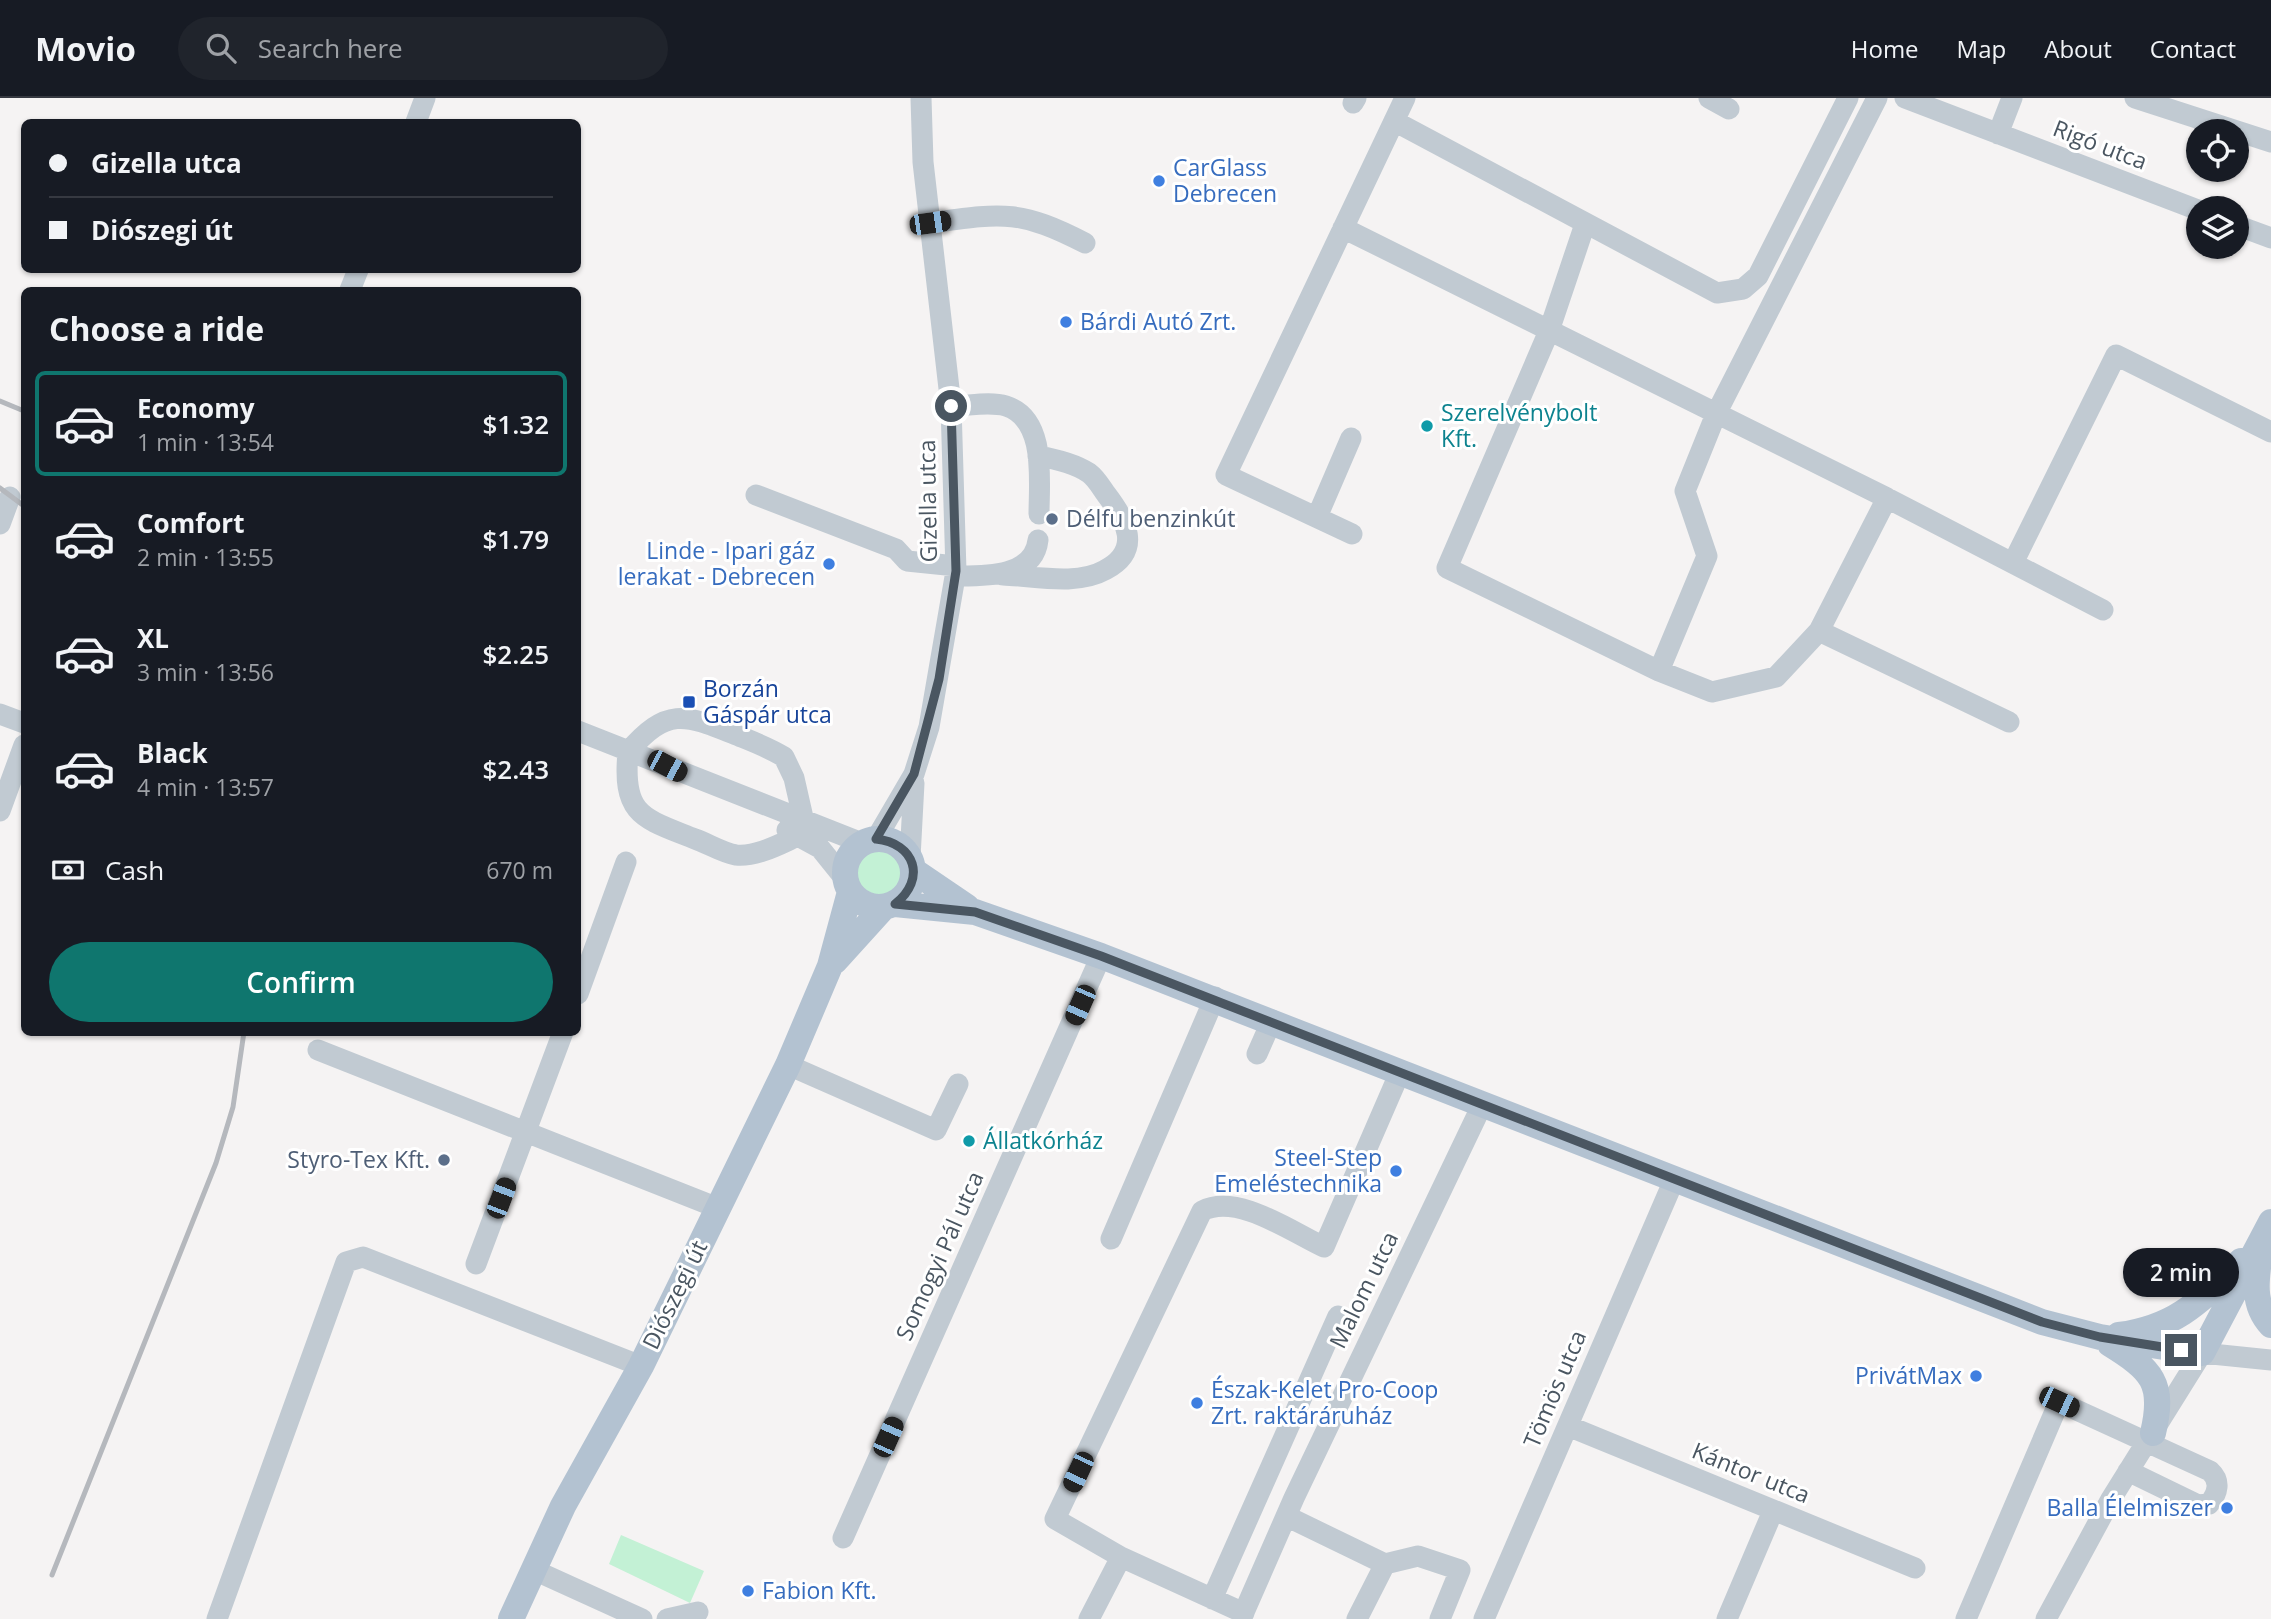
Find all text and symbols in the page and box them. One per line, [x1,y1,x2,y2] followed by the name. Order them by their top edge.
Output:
[178,17,668,80] search box
[35,26,136,71] text: Movio
[202,29,240,67] icon: search
[258,30,403,66] text: Search here
[1851,32,1919,65] text: Home
[1957,32,2006,65] text: Map
[2044,32,2112,65] text: About
[2150,32,2236,65] text: Contact
[2049,111,2152,177] street label: Rigó utca
[2186,119,2249,259] map controls
[2186,119,2249,182] button: locate
[91,145,242,181] text: Gizella utca
[1173,151,1277,209] place label: CarGlass Debrecen
[1151,173,1167,189] marker: CarGlass Debrecen
[2186,196,2249,259] button: layers
[908,210,953,236] car
[91,212,233,248] text: Diószegi út
[1080,305,1236,337] place label: Bárdi Autó Zrt.
[49,307,264,350] text: Choose a ride
[1058,314,1074,330] marker: Bárdi Autó Zrt.
[137,390,255,426] text: Economy
[935,390,967,422] route start
[53,392,116,455] icon: car
[1441,396,1597,454] place label: Szerelvénybolt Kft.
[482,406,549,442] text: $1.32
[1419,418,1435,434] marker: Szerelvénybolt Kft.
[137,426,274,458] text: 1 min · 13:54
[910,439,944,563] street label: Gizella utca
[1066,502,1235,534] place label: Délfu benzinkút
[137,505,244,541] text: Comfort
[53,507,116,570] icon: car
[1044,511,1060,527] marker: Délfu benzinkút
[482,521,549,557] text: $1.79
[618,534,815,592] place label: Linde - Ipari gáz lerakat - Debrecen
[137,541,274,573] text: 2 min · 13:55
[821,556,837,572] marker: Linde - Ipari gáz lerakat - Debrecen
[137,620,169,656] text: XL
[53,622,116,685] icon: car
[482,636,549,672] text: $2.25
[137,656,274,688] text: 3 min · 13:56
[703,672,832,730] place label: Borzán Gáspár utca
[681,694,697,710] marker: Borzán Gáspár utca
[137,735,208,771] text: Black
[53,737,116,800] icon: car
[644,747,691,785] car
[482,751,549,787] text: $2.43
[137,771,274,803] text: 4 min · 13:57
[49,851,87,889] icon: cash
[105,852,164,888] text: Cash
[486,854,553,886] text: 670 m
[49,942,553,1022] button: Confirm
[1062,982,1099,1028] car
[983,1124,1103,1156] place label: Állatkórház
[961,1133,977,1149] marker: Állatkórház
[1214,1141,1382,1199] place label: Steel-Step Emeléstechnika
[287,1143,430,1175] place label: Styro-Tex Kft.
[436,1152,452,1168] marker: Styro-Tex Kft.
[1388,1163,1404,1179] marker: Steel-Step Emeléstechnika
[887,1166,991,1345] street label: Somogyi Pál utca
[484,1175,519,1221] car
[1321,1226,1405,1353] street label: Malom utca
[634,1235,714,1354] street label: Diószegi út
[2123,1248,2239,1298] callout: 2 min
[2150,1256,2212,1288] text: 2 min
[1515,1325,1593,1452] street label: Tömös utca
[2165,1334,2197,1366] route end
[1855,1359,1962,1391] place label: PrivátMax
[1968,1368,1984,1384] marker: PrivátMax
[1211,1373,1438,1431] place label: Észak-Kelet Pro-Coop Zrt. raktáráruház
[2036,1384,2083,1420] car
[1189,1395,1205,1411] marker: Észak-Kelet Pro-Coop Zrt. raktáráruház
[870,1414,907,1460] car
[1688,1434,1815,1510] street label: Kántor utca
[1060,1449,1097,1495] car
[2047,1491,2214,1523] place label: Balla Élelmiszer
[2219,1500,2235,1516] marker: Balla Élelmiszer
[762,1574,877,1606] place label: Fabion Kft.
[740,1583,756,1599] marker: Fabion Kft.

